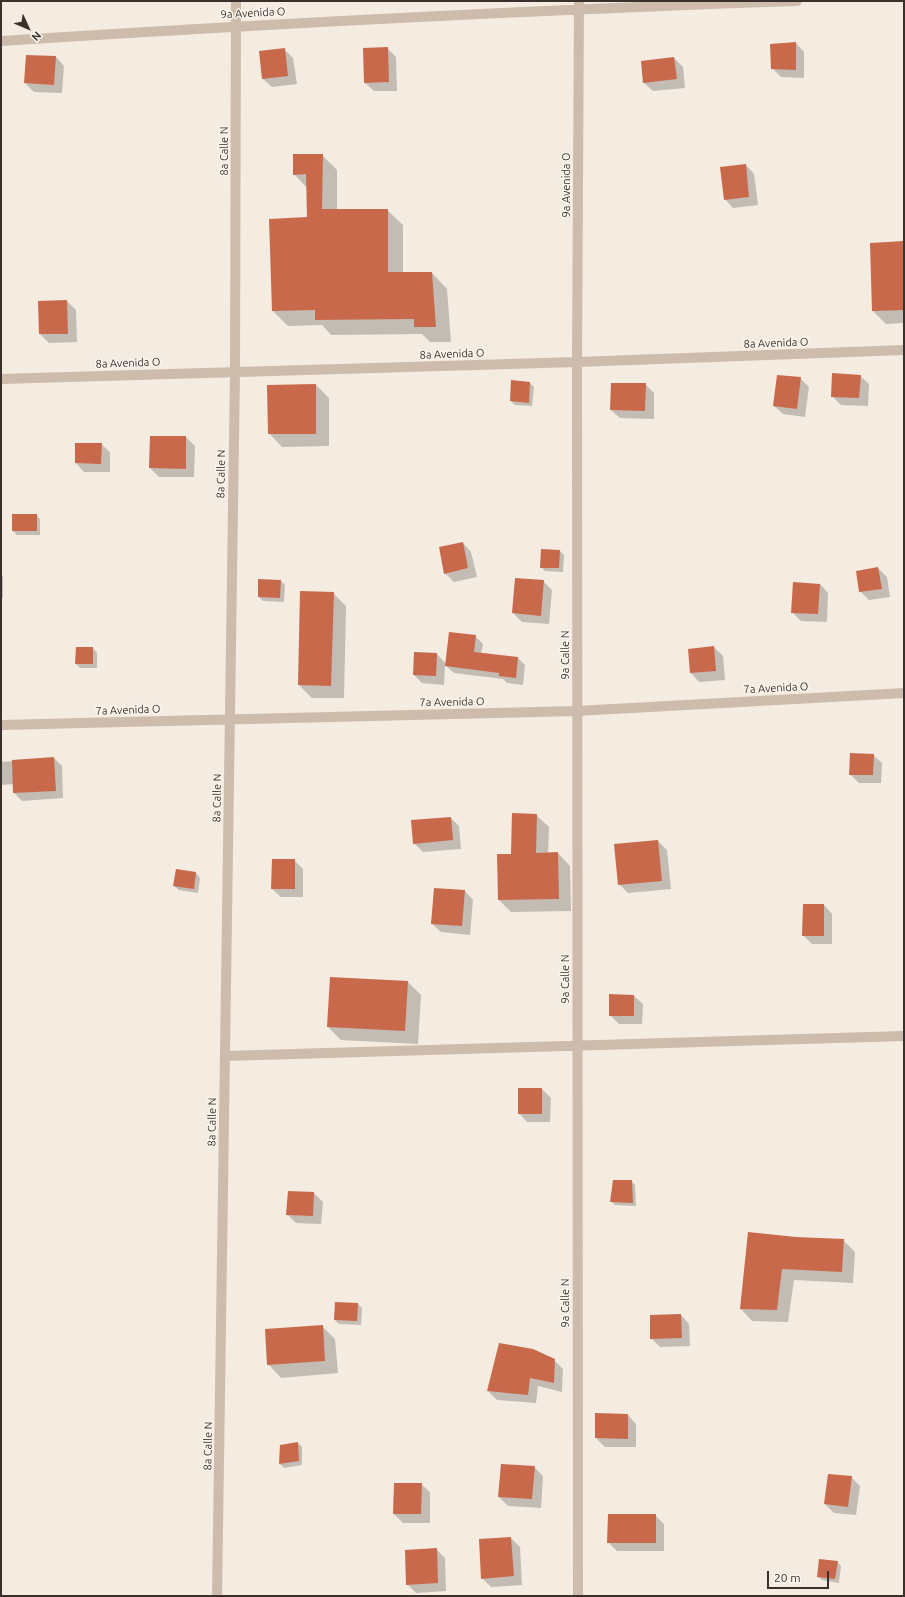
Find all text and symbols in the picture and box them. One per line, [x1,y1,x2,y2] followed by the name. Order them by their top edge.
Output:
[220,5,286,21] street label: 9a Avenida O
[8,8,48,48] north arrow
[29,29,44,43] text: N
[217,127,231,175] street label: 8a Calle N
[559,153,573,217] street label: 9a Avenida O
[743,335,809,351] street label: 8a Avenida O
[419,346,485,362] street label: 8a Avenida O
[95,355,161,371] street label: 8a Avenida O
[214,449,228,499] street label: 8a Calle N
[558,631,572,679] street label: 9a Calle N
[743,680,809,696] street label: 7a Avenida O
[419,695,485,709] street label: 7a Avenida O
[95,702,161,718] street label: 7a Avenida O
[210,773,224,823] street label: 8a Calle N
[558,955,572,1003] street label: 9a Calle N
[205,1097,219,1147] street label: 8a Calle N
[558,1279,572,1327] street label: 9a Calle N
[201,1421,215,1471] street label: 8a Calle N
[769,1563,831,1589] scale bar
[774,1571,801,1584] text: 20 m

